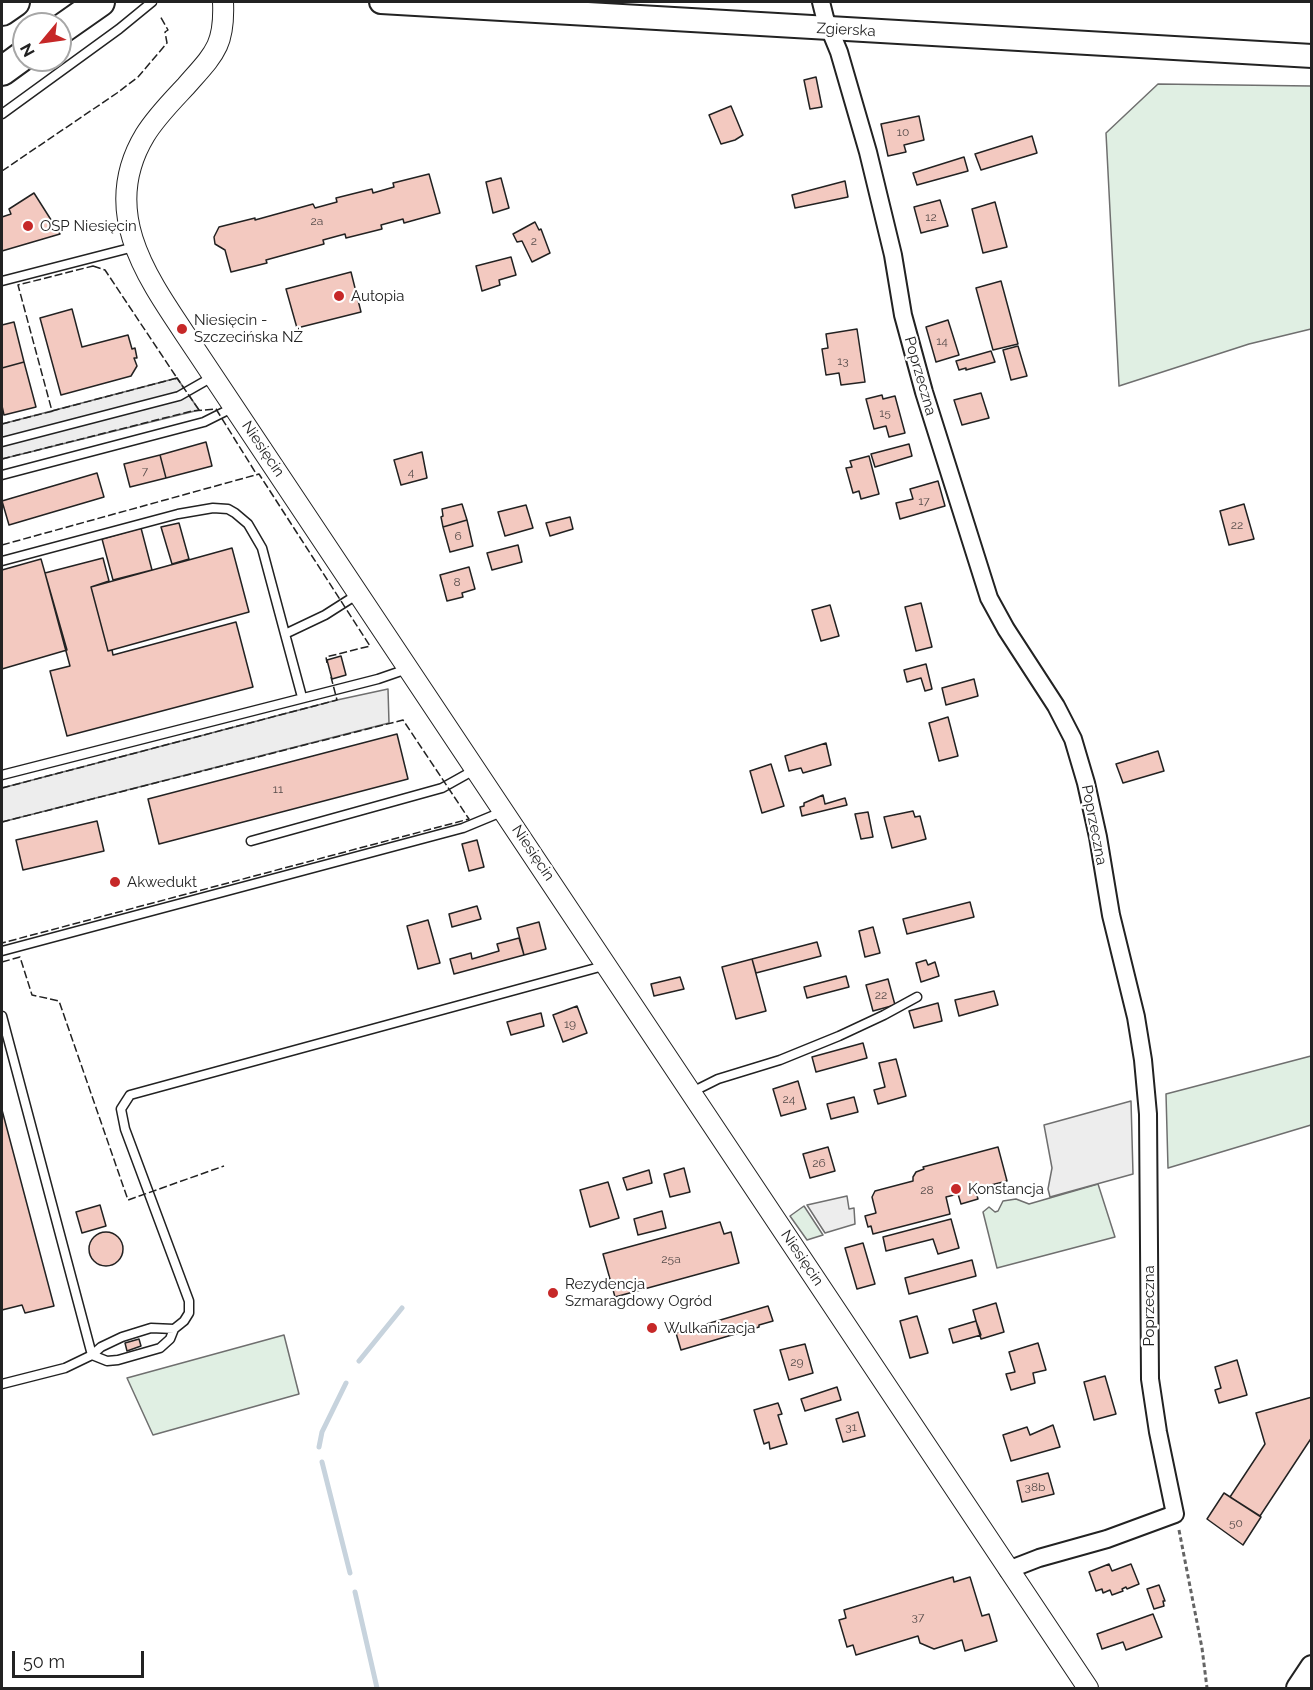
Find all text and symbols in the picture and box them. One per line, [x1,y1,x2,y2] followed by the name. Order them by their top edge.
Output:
[12,12,72,72] north arrow
[816,19,876,41] street label: Zgierska
[16,40,39,60] text: N
[897,125,909,139] house number: 10
[925,210,937,224] house number: 12
[311,214,323,228] house number: 2a
[40,217,137,235] place label: OSP Niesięcin
[21,219,35,233] marker: OSP Niesięcin
[531,234,537,248] house number: 2
[351,287,404,305] place label: Autopia
[332,289,346,303] marker: Autopia
[194,311,303,346] place label: Niesięcin - Szczecińska NŻ
[175,322,189,336] marker: Niesięcin - Szczecińska NŻ
[936,334,948,348] house number: 14
[900,335,940,417] street label: Poprzeczna
[837,354,849,368] house number: 13
[879,406,891,420] house number: 15
[238,418,288,480] street label: Niesięcin
[142,464,148,478] house number: 7
[408,465,414,479] house number: 4
[918,494,930,508] house number: 17
[1231,518,1243,532] house number: 22
[454,529,462,543] house number: 6
[453,575,461,589] house number: 8
[273,782,283,796] house number: 11
[1077,783,1111,867] street label: Poprzeczna
[508,822,558,884] street label: Niesięcin
[127,873,197,891] place label: Akwedukt
[108,875,122,889] marker: Akwedukt
[875,988,887,1002] house number: 22
[564,1017,576,1031] house number: 19
[783,1092,795,1106] house number: 24
[812,1156,826,1170] house number: 26
[968,1180,1044,1198] place label: Konstancja
[949,1182,963,1196] marker: Konstancja
[920,1183,934,1197] house number: 28
[777,1227,827,1289] street label: Niesięcin
[661,1252,681,1266] house number: 25a
[1140,1265,1158,1347] street label: Poprzeczna
[565,1275,712,1310] place label: Rezydencja Szmaragdowy Ogród
[546,1286,560,1300] marker: Rezydencja Szmaragdowy Ogród
[664,1319,756,1337] place label: Wulkanizacja
[645,1321,659,1335] marker: Wulkanizacja
[790,1355,804,1369] house number: 29
[845,1420,857,1434] house number: 31
[1025,1480,1045,1494] house number: 38b
[1229,1516,1243,1530] house number: 50
[912,1610,924,1624] house number: 37
[15,1639,147,1677] scale bar
[23,1651,65,1672] text: 50 m

